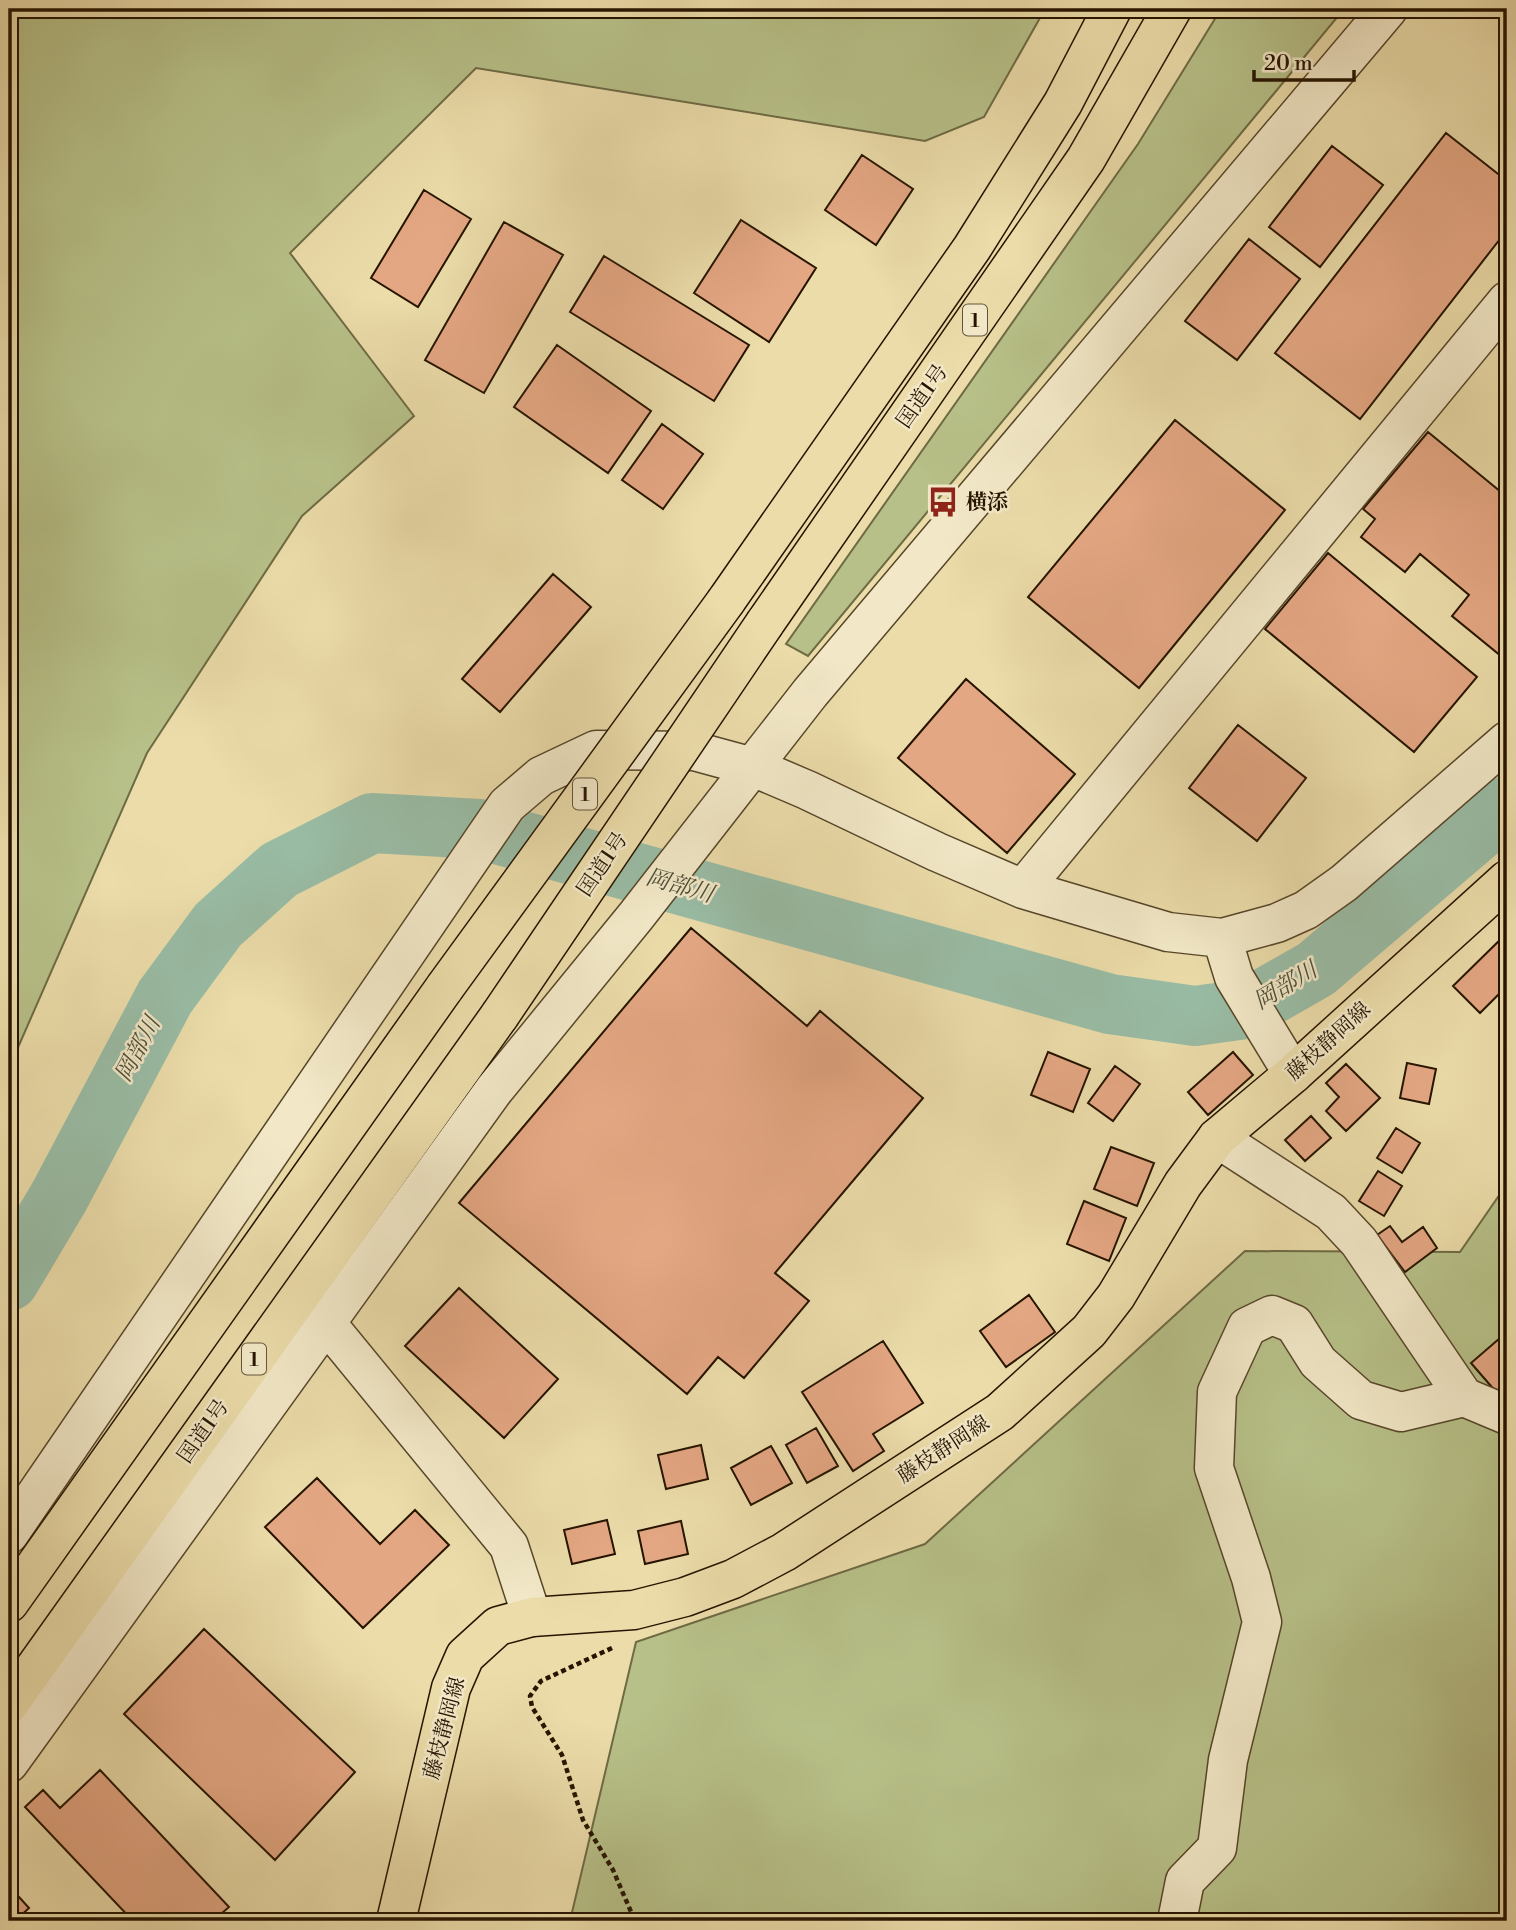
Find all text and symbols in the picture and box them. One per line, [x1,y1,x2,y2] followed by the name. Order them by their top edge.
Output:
[1254,38,1353,82] scale bar
[1264,51,1313,77] text: 20 m
[963,304,987,336] road number: 1
[892,360,954,434] street label: 国道1号
[926,485,960,519] bus stop icon: 横添
[966,490,1008,516] place label: 横添
[573,778,597,810] road number: 1
[572,827,634,902] street label: 国道1号
[643,863,720,910] water label: 岡部川
[1249,955,1325,1016] water label: 岡部川
[1281,997,1376,1087] street label: 藤枝静岡線
[109,1010,168,1087] water label: 岡部川
[242,1344,266,1374] road number: 1
[173,1395,235,1469] street label: 国道1号
[892,1410,995,1489] street label: 藤枝静岡線
[419,1674,471,1782] street label: 藤枝静岡線

